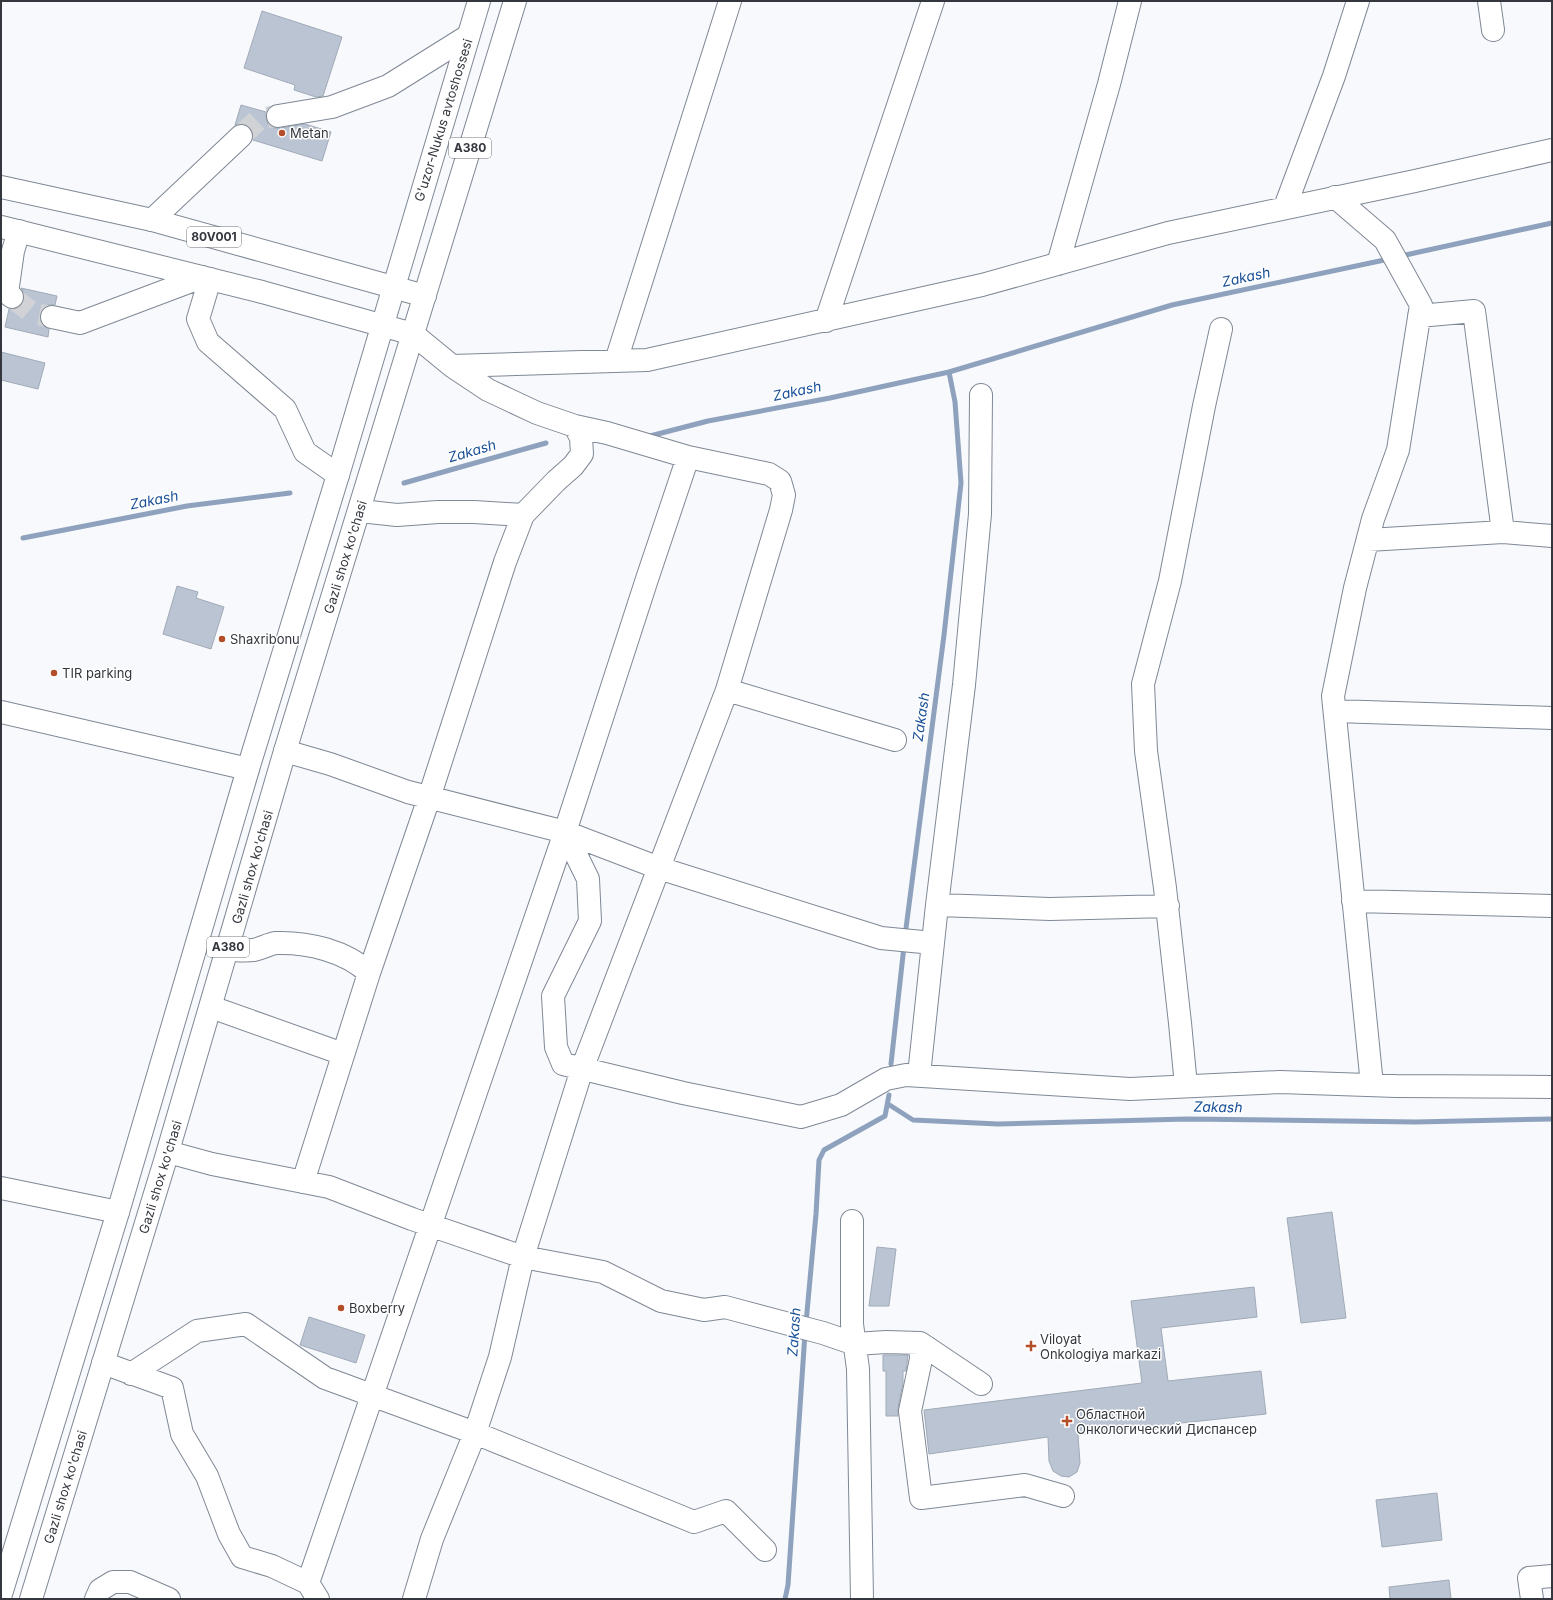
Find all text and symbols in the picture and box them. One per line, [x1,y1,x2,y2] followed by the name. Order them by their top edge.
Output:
[411,37,475,203] street label: G'uzor-Nukus avtoshossesi
[290,125,329,141] place label: Metan
[277,128,287,138] marker: Metan
[449,138,491,158] road number: A380
[187,227,241,247] road number: 80V001
[1220,263,1272,290] water label: Zakash
[771,377,823,404] water label: Zakash
[446,436,498,465] water label: Zakash
[128,486,180,513] water label: Zakash
[320,498,370,616] street label: Gazli shox ko'chasi
[230,631,300,647] place label: Shaxribonu
[217,634,227,644] marker: Shaxribonu
[62,665,132,681] place label: TIR parking
[49,668,59,678] marker: TIR parking
[909,691,932,742] water label: Zakash
[228,808,276,926] street label: Gazli shox ko'chasi
[207,937,249,957] road number: A380
[1193,1098,1243,1115] water label: Zakash
[135,1118,185,1236] street label: Gazli shox ko'chasi
[349,1300,405,1316] place label: Boxberry
[336,1303,346,1313] marker: Boxberry
[783,1307,804,1357] water label: Zakash
[1040,1331,1161,1362] place label: Viloyat Onkologiya markazi
[1025,1340,1037,1352] marker: Viloyat Onkologiya markazi
[1076,1406,1257,1437] place label: Областной Онкологический Диспансер
[1061,1415,1073,1427] marker: Областной Онкологический Диспансер
[40,1428,90,1546] street label: Gazli shox ko'chasi

